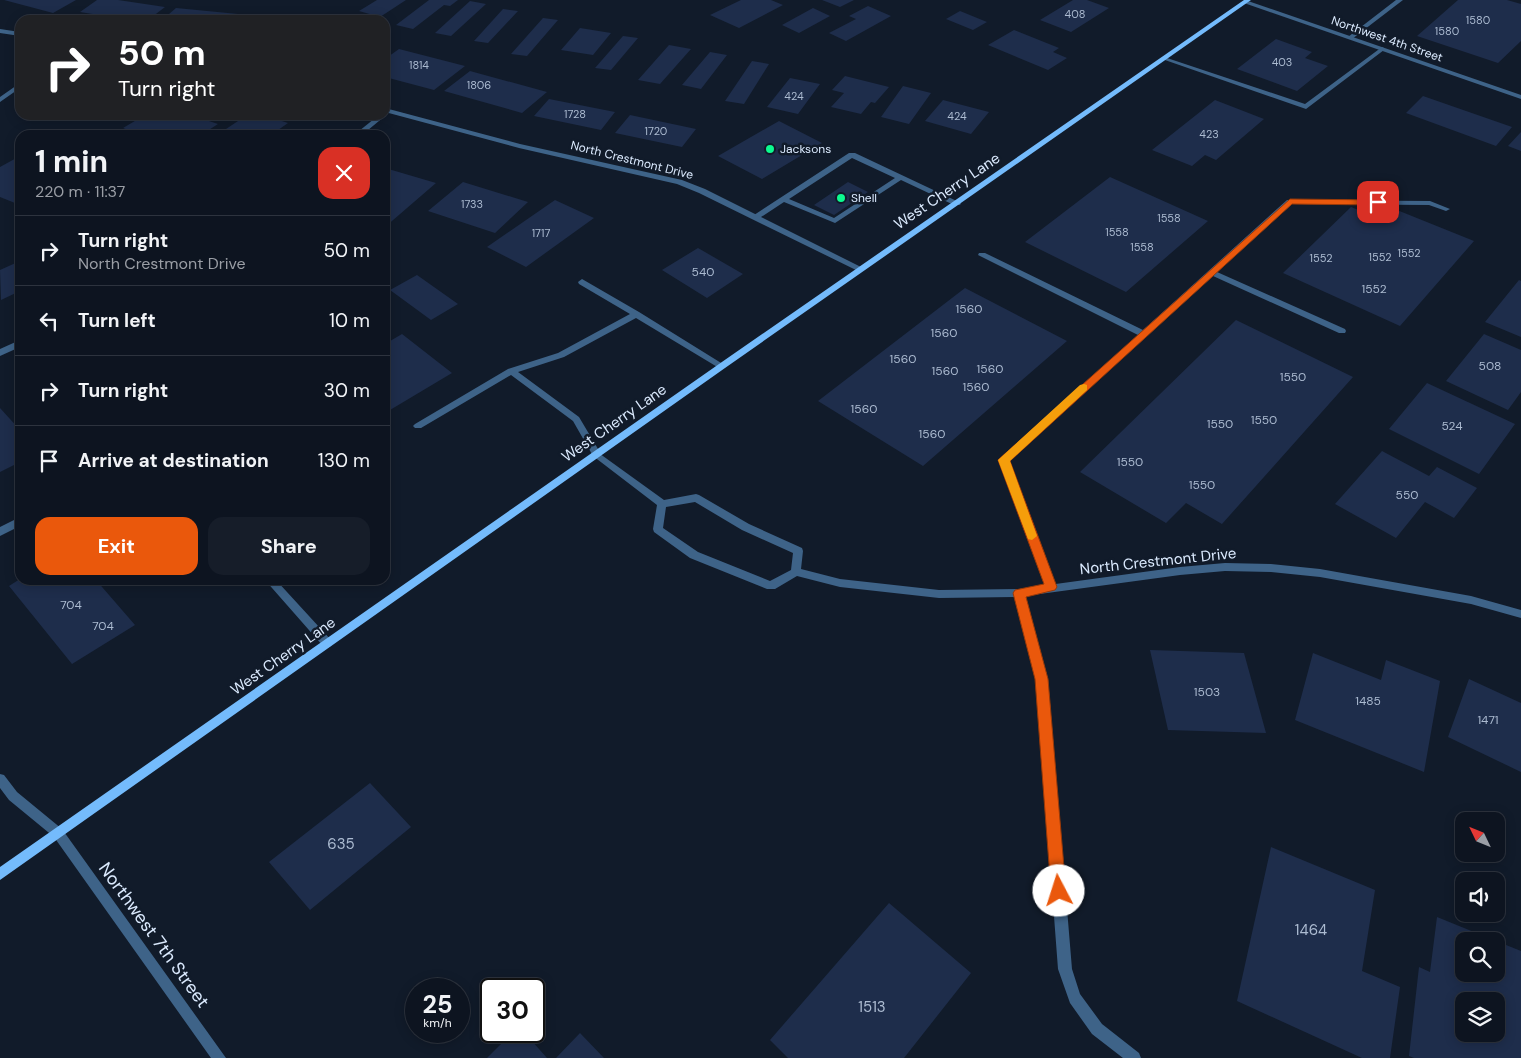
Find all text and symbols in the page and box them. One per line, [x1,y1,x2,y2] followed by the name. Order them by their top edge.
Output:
[1065,7,1085,21] house number: 408
[1329,12,1445,66] street label: Northwest 4th Street
[1466,13,1490,27] house number: 1580
[1435,24,1459,38] house number: 1580
[118,30,206,76] text: 50 m
[35,35,100,100] icon: right
[1272,55,1292,69] house number: 403
[409,58,429,72] house number: 1814
[118,74,215,103] text: Turn right
[467,78,491,92] house number: 1806
[784,89,804,103] house number: 424
[564,107,586,121] house number: 1728
[947,109,967,123] house number: 424
[645,124,667,138] house number: 1720
[1199,127,1219,141] house number: 423
[569,137,695,183] street label: North Crestmont Drive
[780,141,831,157] place label: Jacksons
[35,142,108,181] text: 1 min
[764,143,776,155] marker: Jacksons
[318,147,370,199] button: close
[890,148,1004,234] street label: West Cherry Lane
[35,181,125,202] text: 220 m · 11:37
[1357,181,1399,223] pin
[1364,188,1392,216] icon: arrive
[851,190,877,206] place label: Shell
[835,192,847,204] marker: Shell
[461,197,483,211] house number: 1733
[1157,211,1181,225] house number: 1558
[1105,225,1129,239] house number: 1558
[532,226,550,240] house number: 1717
[78,228,168,253] text: Turn right
[35,237,63,265] icon: right
[323,238,370,263] text: 50 m
[1130,240,1154,254] house number: 1558
[1397,246,1421,260] house number: 1552
[1368,250,1392,264] house number: 1552
[1309,251,1333,265] house number: 1552
[78,253,246,274] text: North Crestmont Drive
[692,264,714,280] house number: 540
[1361,281,1387,297] house number: 1552
[956,301,982,317] house number: 1560
[35,307,63,335] icon: left
[78,308,156,333] text: Turn left
[329,308,370,333] text: 10 m
[931,325,957,341] house number: 1560
[890,351,916,367] house number: 1560
[1479,358,1501,374] house number: 508
[977,361,1003,377] house number: 1560
[932,363,958,379] house number: 1560
[1280,369,1306,385] house number: 1550
[35,377,63,405] icon: right
[78,378,168,403] text: Turn right
[324,378,370,403] text: 30 m
[558,379,670,467] street label: West Cherry Lane
[963,379,989,395] house number: 1560
[851,401,877,417] house number: 1560
[1251,412,1277,428] house number: 1550
[1207,416,1233,432] house number: 1550
[1441,418,1463,434] house number: 524
[919,426,945,442] house number: 1560
[35,447,63,475] icon: arrive
[78,448,269,473] text: Arrive at destination
[318,448,370,473] text: 130 m
[1117,454,1143,470] house number: 1550
[1189,477,1215,493] house number: 1550
[1396,487,1418,503] house number: 550
[35,517,198,575] button: Exit
[208,517,370,575] button: Share
[1079,543,1237,579] street label: North Crestmont Drive
[60,597,82,613] house number: 704
[227,612,339,700] street label: West Cherry Lane
[92,618,114,634] house number: 704
[1194,684,1220,700] house number: 1503
[1355,693,1381,709] house number: 1485
[1477,712,1499,728] house number: 1471
[1455,812,1505,862] north arrow
[1455,812,1505,1042] map controls
[327,834,355,854] house number: 635
[93,858,215,1012] street label: Northwest 7th Street
[1032,864,1084,916] position arrow
[1455,872,1505,922] button: sound
[1295,920,1327,940] house number: 1464
[1455,932,1505,982] button: search
[480,978,545,1043] speed limit sign: 30
[423,988,452,1021] text: 25
[1455,992,1505,1042] button: layers
[858,997,886,1017] house number: 1513
[423,1015,452,1031] text: km/h

